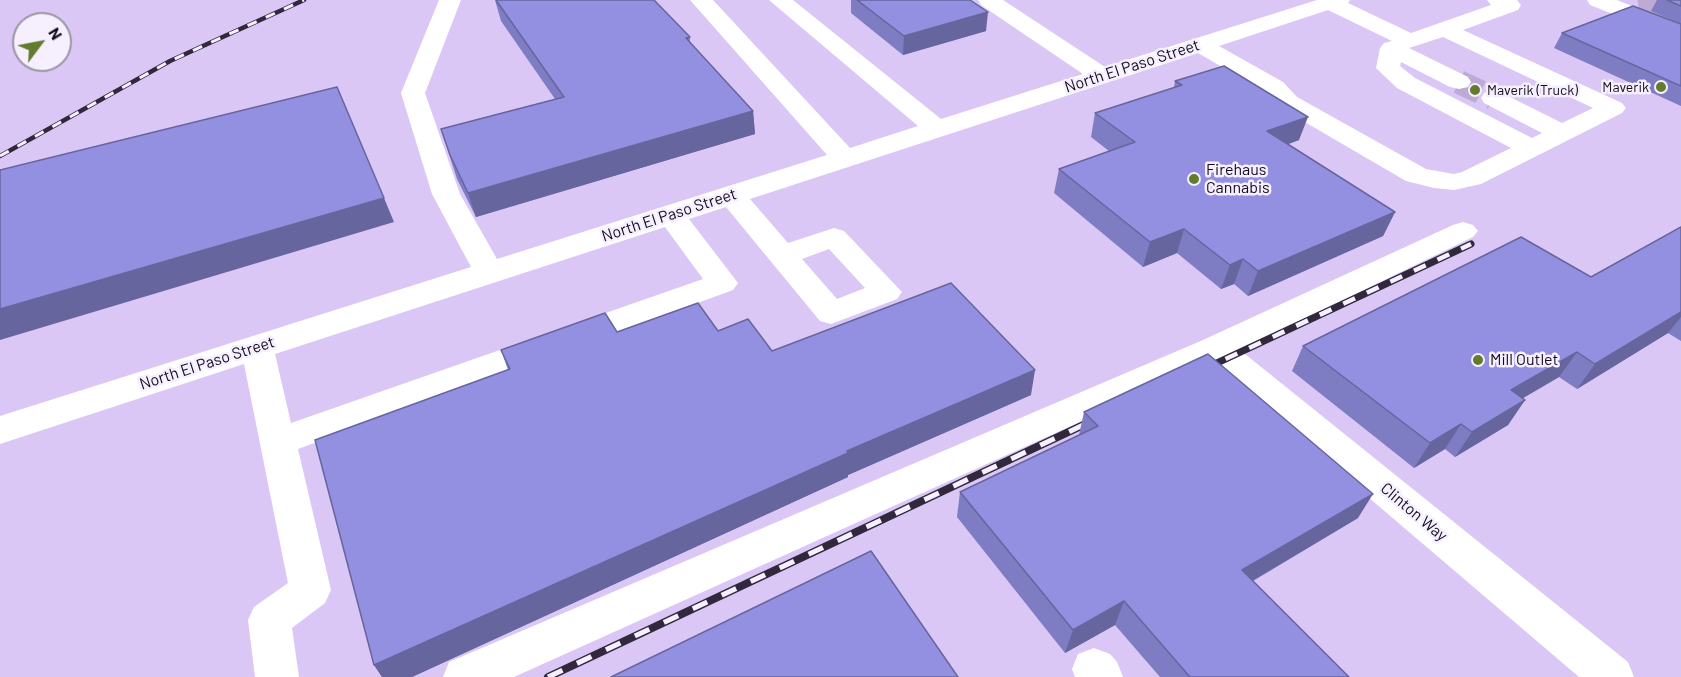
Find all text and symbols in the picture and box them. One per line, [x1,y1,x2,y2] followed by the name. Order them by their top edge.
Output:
[12,12,72,72] north arrow
[45,24,67,43] text: N
[1062,35,1202,97] street label: North El Paso Street
[1602,79,1649,95] place label: Maverik
[1654,80,1668,94] marker: Maverik
[1487,82,1578,98] place label: Maverik (Truck)
[1468,83,1482,97] marker: Maverik (Truck)
[1206,160,1270,198] place label: Firehaus Cannabis
[1187,172,1201,186] marker: Firehaus Cannabis
[599,184,739,246] street label: North El Paso Street
[137,332,277,394] street label: North El Paso Street
[1490,350,1558,370] place label: Mill Outlet
[1471,353,1485,367] marker: Mill Outlet
[1377,479,1451,545] street label: Clinton Way

